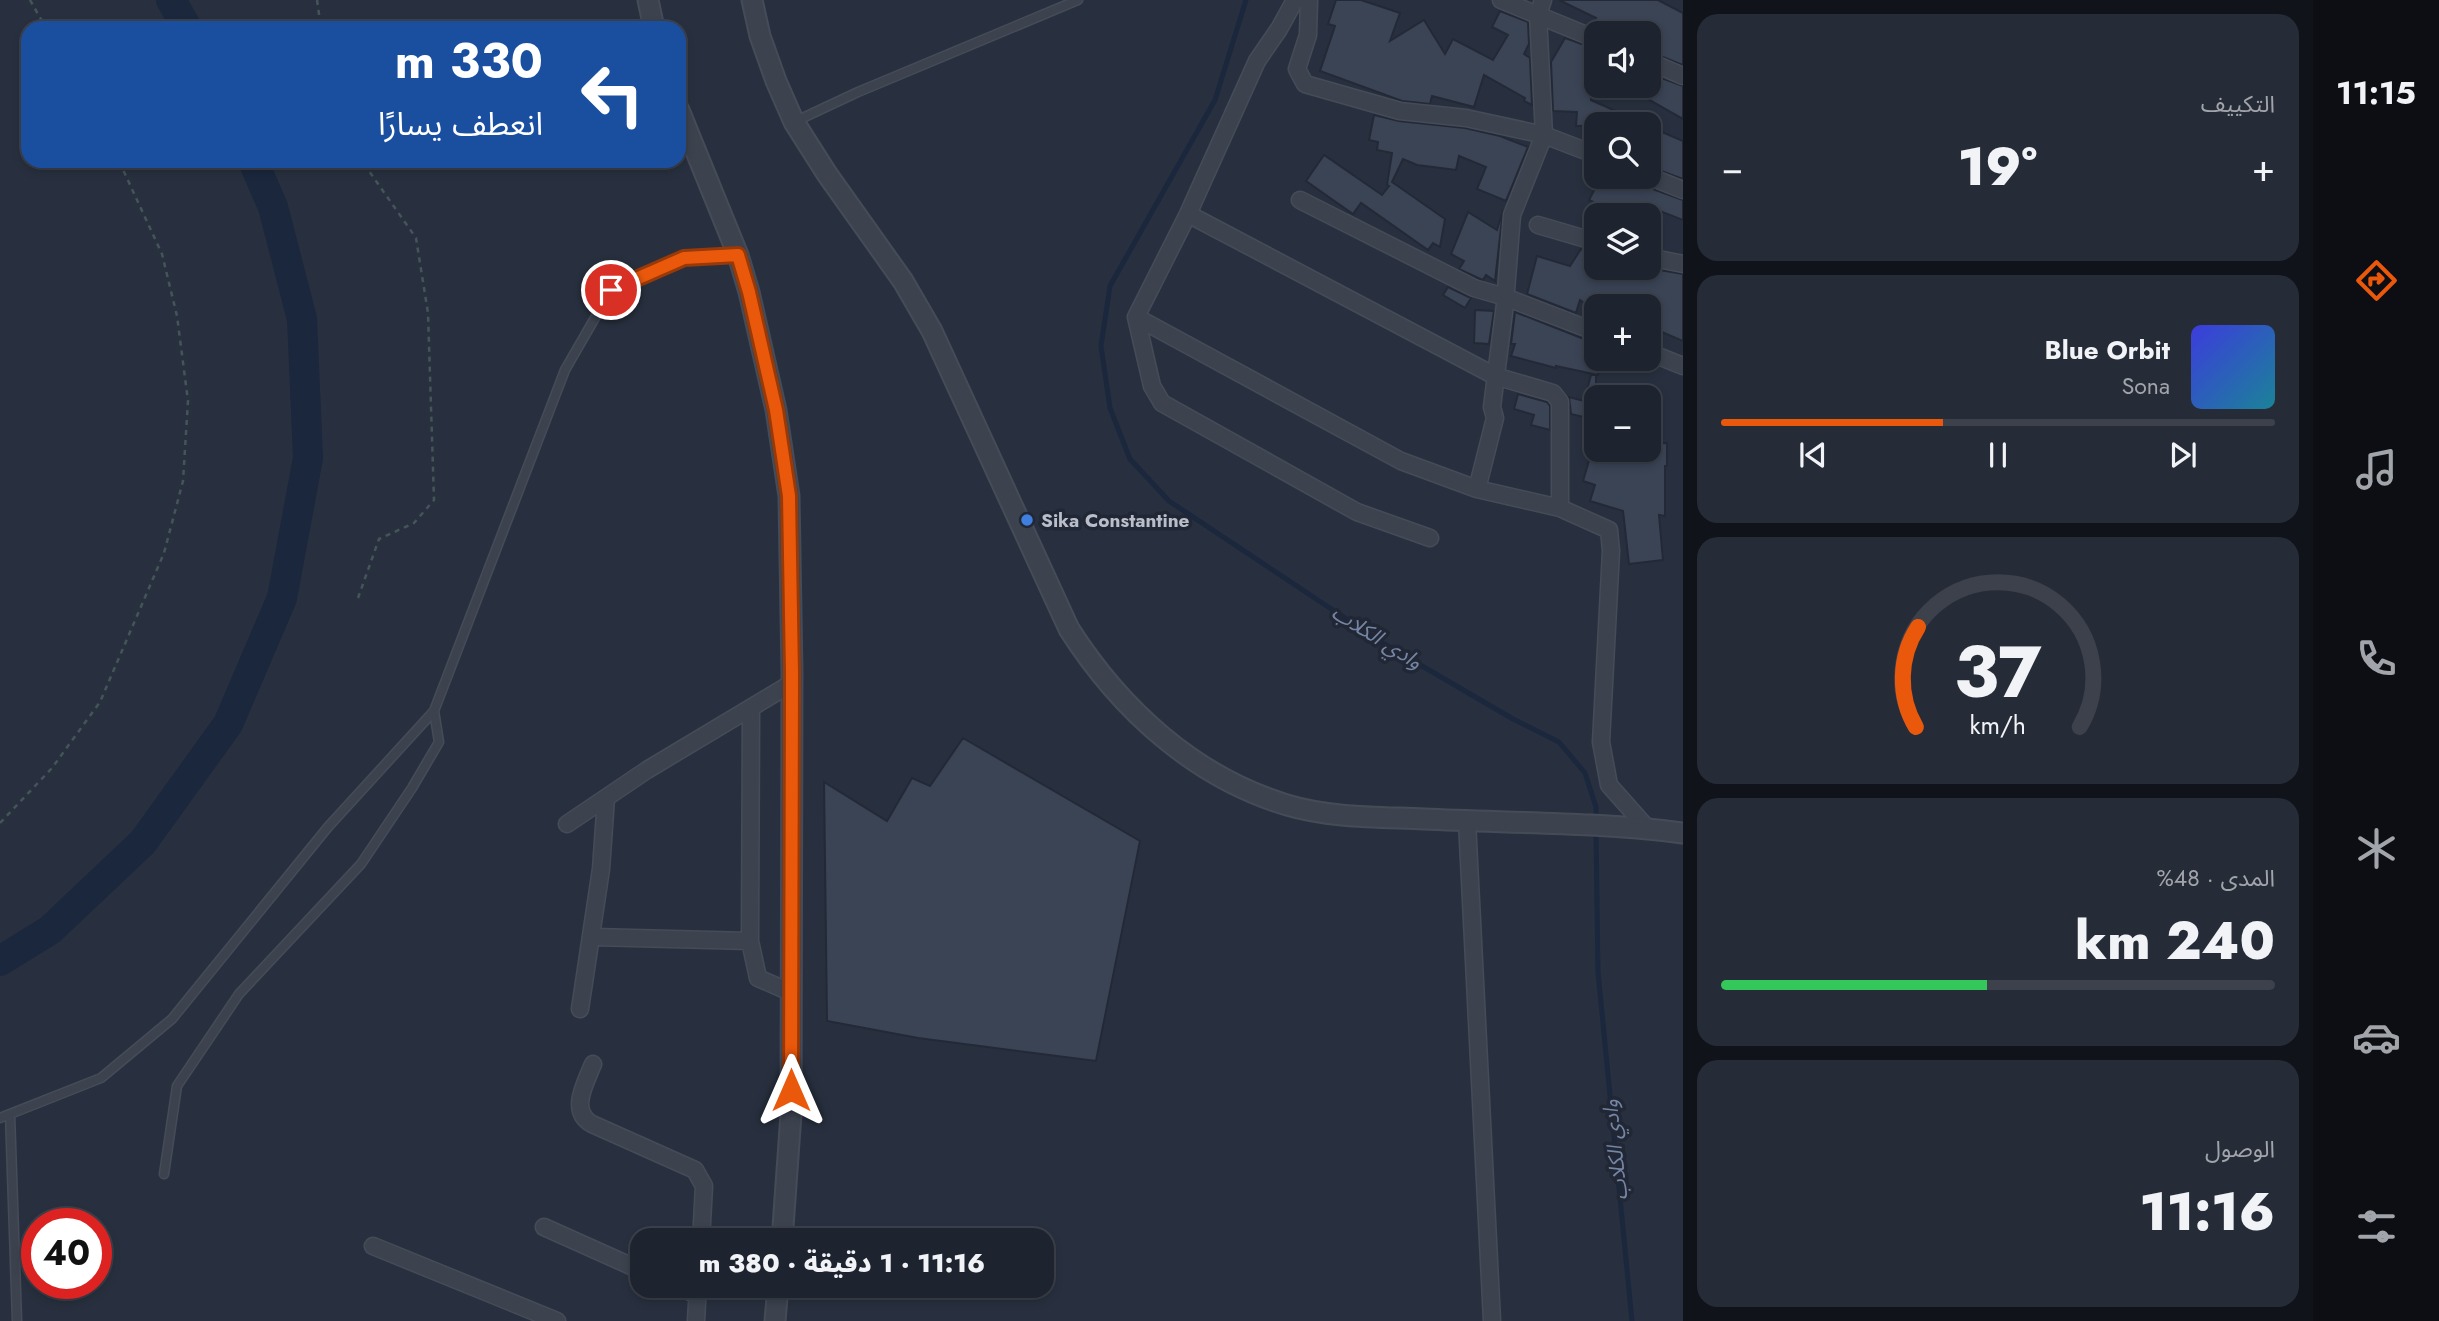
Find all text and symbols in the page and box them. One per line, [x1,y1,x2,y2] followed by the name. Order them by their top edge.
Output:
[1584,21,1661,462] map controls
[1584,21,1661,98] button: sound
[395,26,543,96] text: 330 m
[567,49,658,140] icon: left
[2336,70,2416,116] text: 11:15
[2201,87,2275,121] text: التكييف
[378,101,543,147] text: انعطف يسارًا
[1584,112,1661,189] button: search
[1958,129,2037,205] text: 19°
[1721,140,1743,195] text: −
[2252,140,2275,195] text: +
[1584,203,1661,280] button: layers
[2352,256,2401,305] icon: directions
[581,260,641,320] pin
[592,271,630,309] icon: arrive
[1584,294,1661,371] button: +
[2045,331,2170,369] text: Blue Orbit
[2122,369,2170,403] text: Sona
[1584,385,1661,462] button: −
[1794,436,1832,474] icon: previous
[1979,436,2017,474] icon: pause
[2164,436,2202,474] icon: next
[2352,445,2401,494] icon: music
[1041,507,1190,534] place label: Sika Constantine
[1019,512,1035,528] marker: Sika Constantine
[1326,597,1428,677] water label: وادي الكلاب
[1954,619,2042,724] text: 37
[2352,634,2401,683] icon: phone
[1970,706,2026,742] text: km/h
[2352,824,2401,873] icon: climate
[2157,861,2275,895] text: المدى · 48%
[2075,903,2275,979] text: 240 km
[2352,1013,2401,1062] icon: car
[754,1053,828,1127] position arrow
[1595,1098,1636,1202] water label: وادي الكلاب
[2205,1132,2275,1166] text: الوصول
[2139,1174,2275,1250] text: 11:16
[2352,1202,2401,1251] icon: filters
[21,1208,112,1299] speed limit sign: 40
[699,1244,985,1282] text: 11:16 · 1 دقيقة · 380 m

